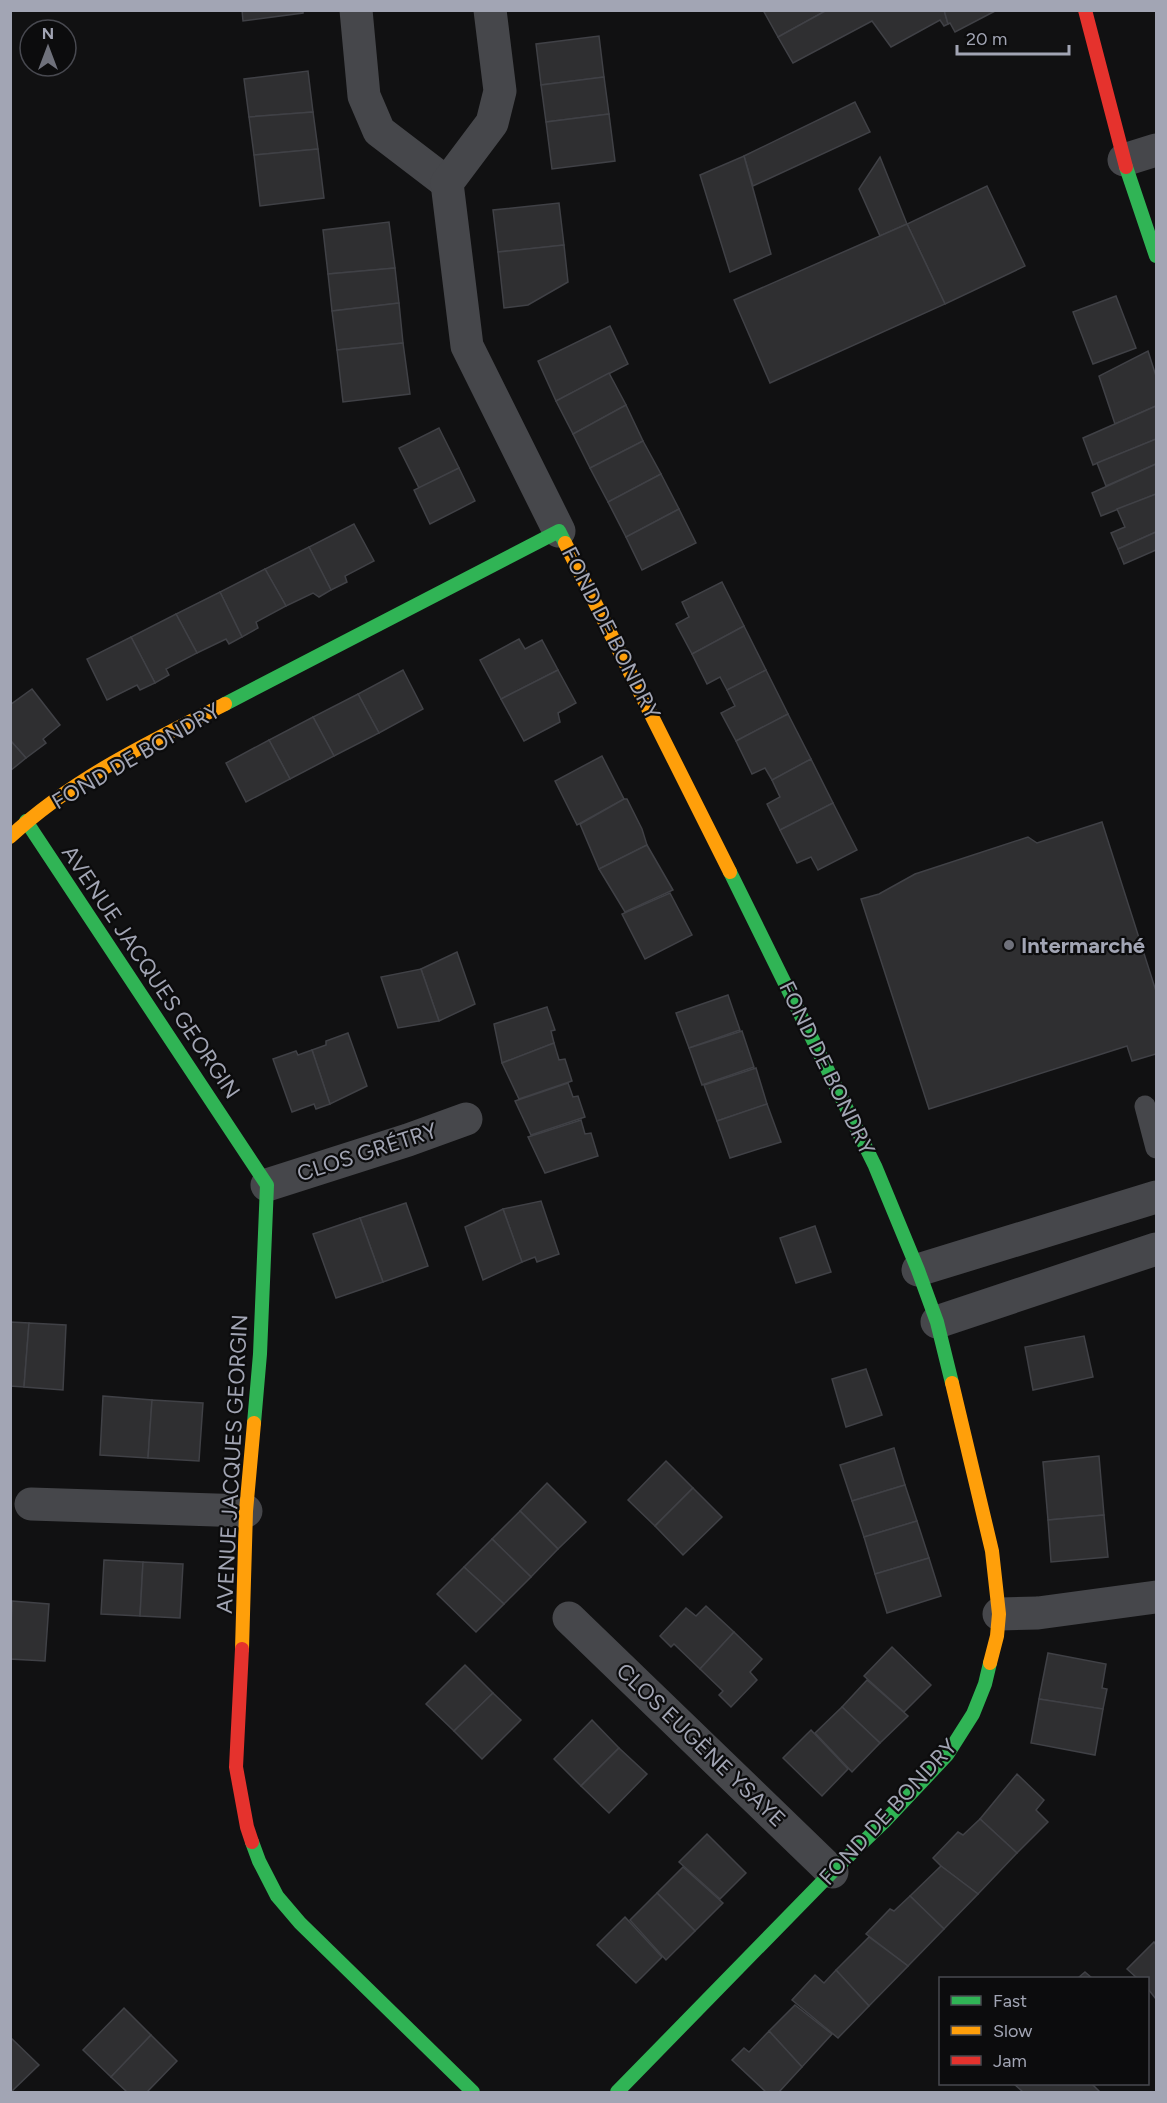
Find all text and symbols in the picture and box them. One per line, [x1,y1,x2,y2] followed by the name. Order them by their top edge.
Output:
[18,18,78,78] north arrow
[957,18,1070,56] scale bar
[42,24,54,43] text: N
[966,28,1007,50] text: 20 m
[556,542,666,724] street label: FOND DE BONDRY
[47,696,226,815] street label: FOND DE BONDRY
[56,840,246,1104] street label: AVENUE JACQUES GEORGIN
[1021,932,1145,959] place label: Intermarché
[1002,938,1016,952] marker: Intermarché
[773,977,881,1160] street label: FOND DE BONDRY
[294,1116,441,1187] street label: CLOS GRÉTRY
[211,1314,253,1614] street label: AVENUE JACQUES GEORGIN
[611,1657,791,1833] street label: CLOS EUGÈNE YSAYE
[813,1733,963,1891] street label: FOND DE BONDRY
[939,1977,1149,2085] legend
[993,1990,1027,2012] text: Fast
[993,2020,1032,2042] text: Slow
[993,2050,1027,2072] text: Jam

